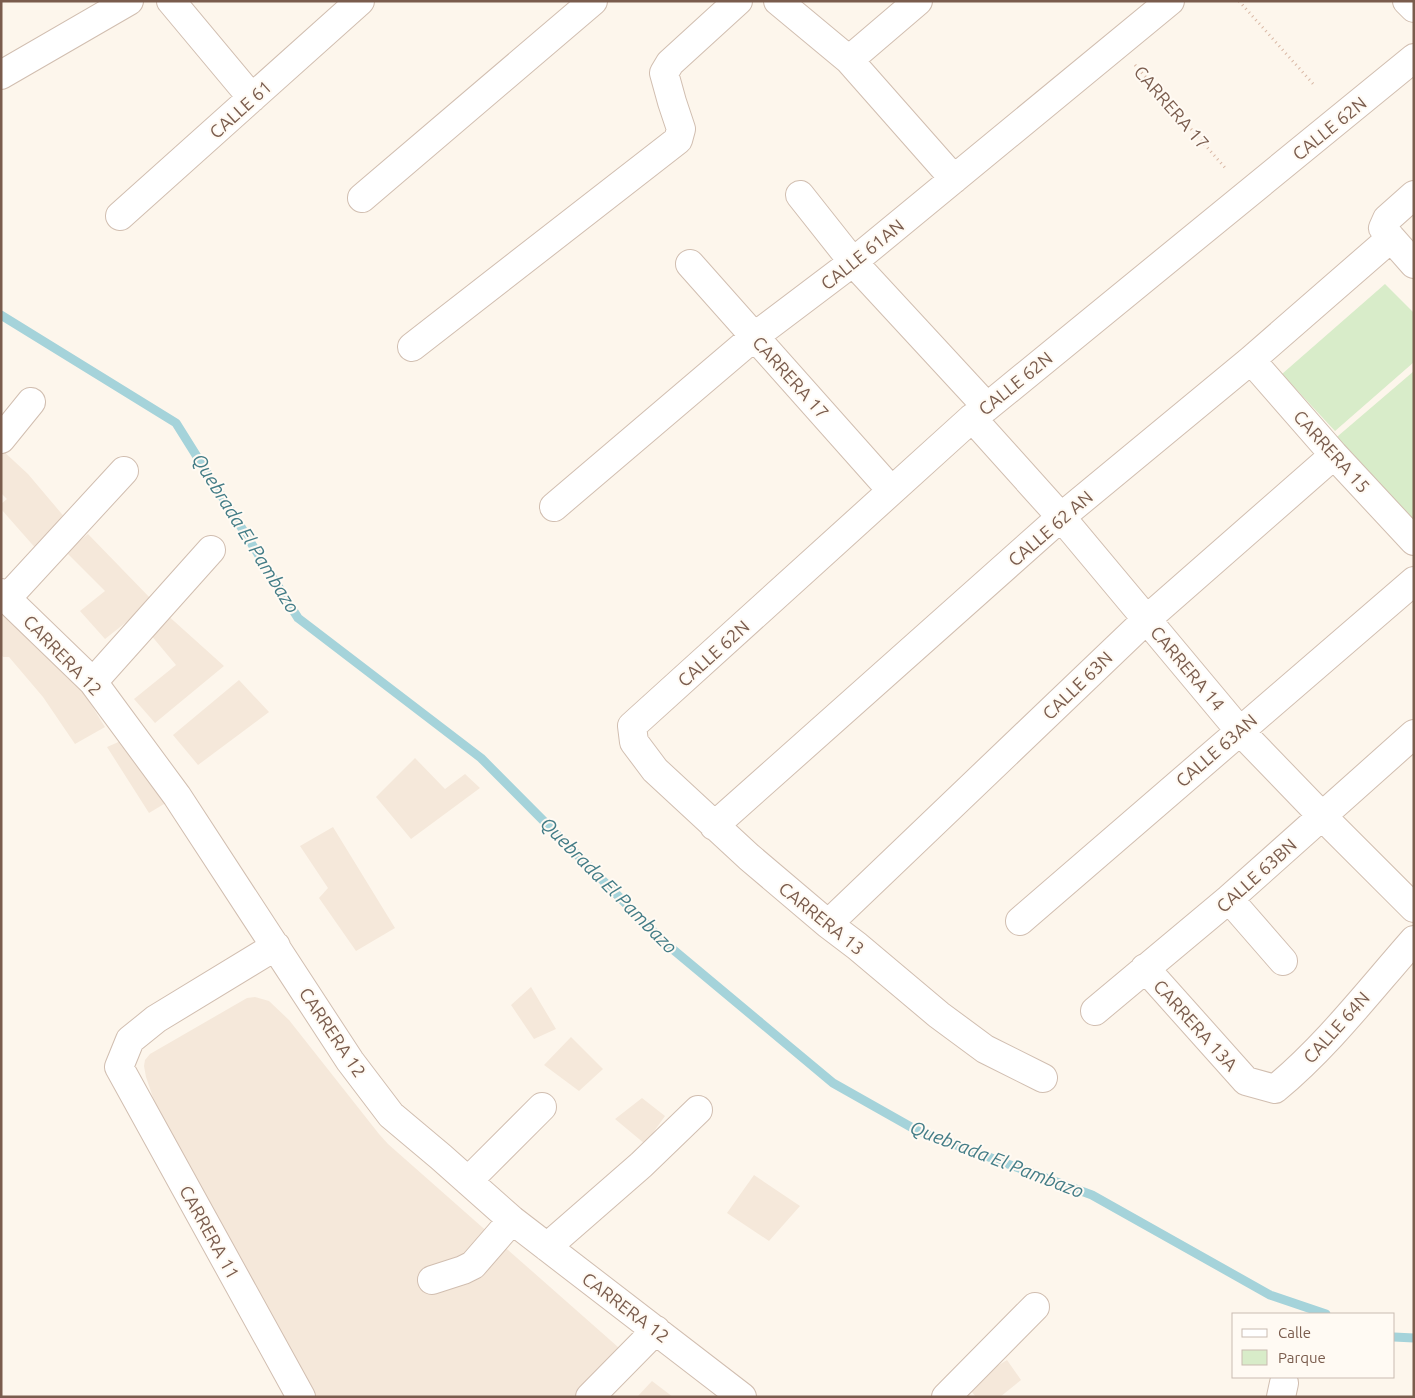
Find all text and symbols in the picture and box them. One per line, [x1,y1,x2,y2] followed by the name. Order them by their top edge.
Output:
[1130,61,1214,153] street label: CARRERA 17
[205,76,275,142] street label: CALLE 61
[1288,92,1370,164] street label: CALLE 62N
[817,215,907,293] street label: CALLE 61AN
[749,332,833,422] street label: CARRERA 17
[974,347,1056,419] street label: CALLE 62N
[1290,406,1374,496] street label: CARRERA 15
[188,449,304,617] water label: Quebrada El Pambazo
[1004,486,1096,570] street label: CALLE 62 AN
[20,611,106,699] street label: CARRERA 12
[673,616,753,690] street label: CALLE 62N
[1147,622,1229,714] street label: CARRERA 14
[1038,647,1116,723] street label: CALLE 63N
[1171,709,1261,791] street label: CALLE 63AN
[536,812,682,958] water label: Quebrada El Pambazo
[1212,834,1300,916] street label: CALLE 63BN
[775,878,869,958] street label: CARRERA 13
[1150,975,1242,1075] street label: CARRERA 13A
[296,983,370,1081] street label: CARRERA 12
[1299,987,1373,1067] street label: CALLE 64N
[907,1116,1087,1202] water label: Quebrada El Pambazo
[176,1182,244,1282] street label: CARRERA 11
[579,1268,673,1346] street label: CARRERA 12
[1232,1313,1395,1378] legend
[1278,1324,1311,1341] text: Calle
[1278,1349,1326,1366] text: Parque

